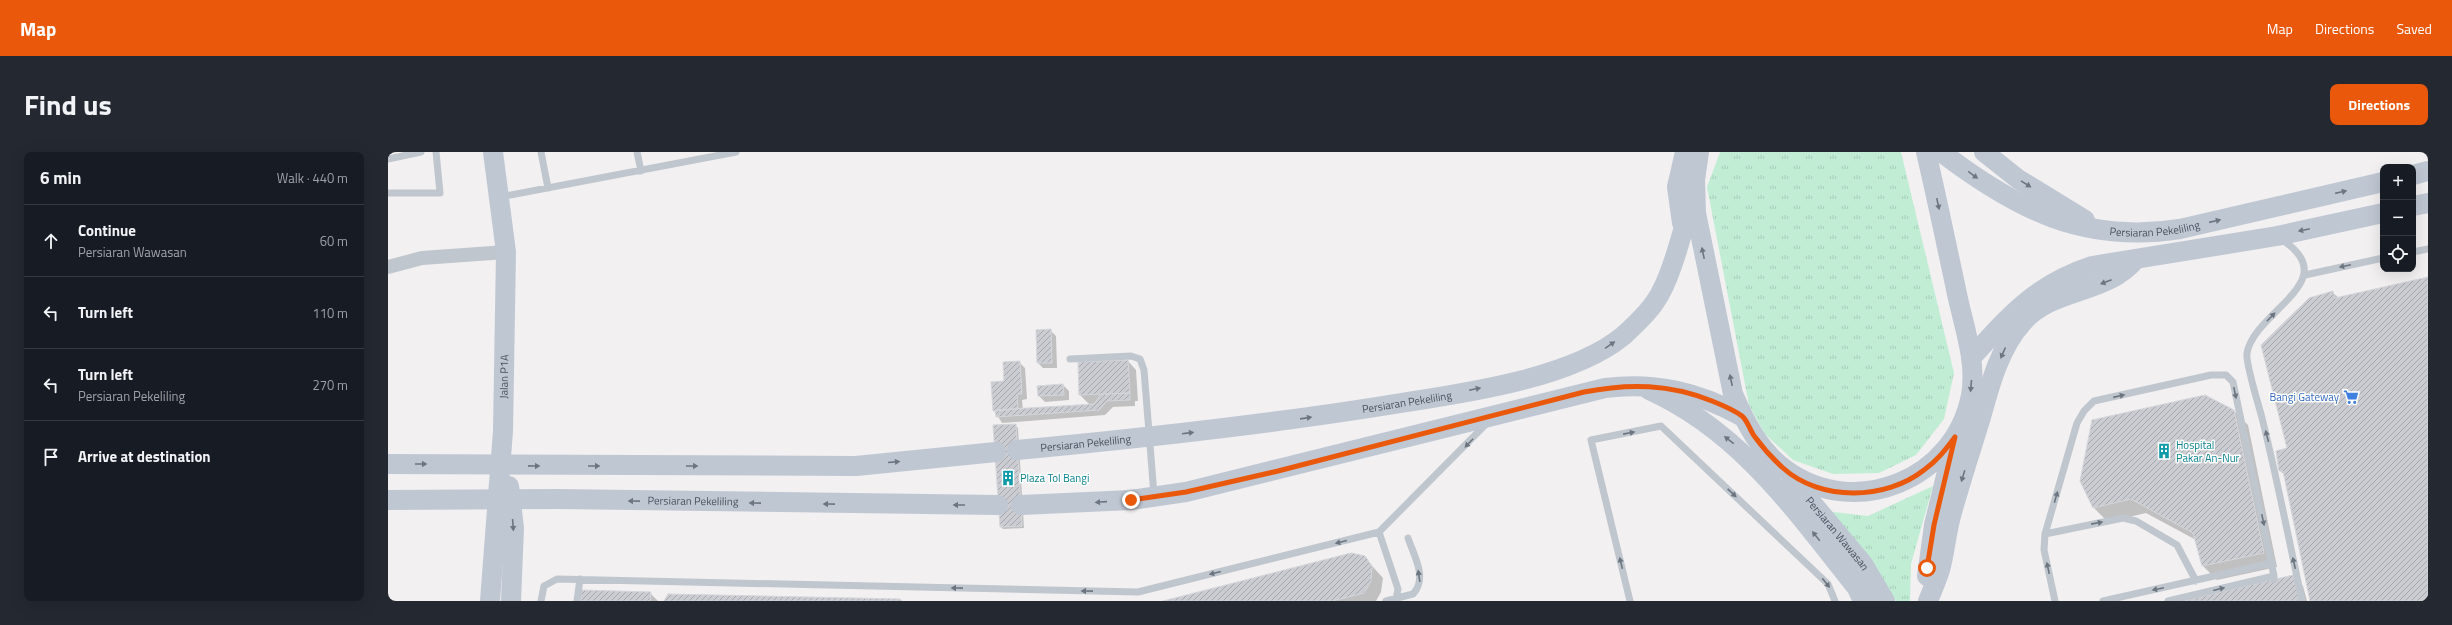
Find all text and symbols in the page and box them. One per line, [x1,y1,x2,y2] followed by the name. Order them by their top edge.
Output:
[20,14,56,43] text: Map
[2267,18,2293,39] text: Map
[2315,18,2374,39] text: Directions
[2396,18,2432,39] text: Saved
[24,83,112,126] text: Find us
[2330,84,2428,125] button: Directions
[2380,164,2416,272] map controls
[2380,164,2416,200] button: +
[40,165,81,191] text: 6 min
[277,168,348,188] text: Walk · 440 m
[1967,171,1978,180] one-way arrow
[2020,180,2032,187] one-way arrow
[2335,188,2348,194] one-way arrow
[1935,198,1941,210] one-way arrow
[2380,200,2416,236] button: −
[2109,217,2202,240] street label: Persiaran Pekeliling
[2209,218,2221,224] one-way arrow
[78,219,136,242] text: Continue
[2298,227,2310,233] one-way arrow
[40,230,62,252] icon: ahead
[320,231,348,251] text: 60 m
[2380,236,2416,272] button: locate
[78,242,187,262] text: Persiaran Wawasan
[1700,247,1706,259] one-way arrow
[2339,264,2351,270] one-way arrow
[2099,280,2111,286] one-way arrow
[78,301,133,324] text: Turn left
[40,302,62,324] icon: left
[312,303,348,323] text: 110 m
[2266,312,2276,322] one-way arrow
[1605,341,1615,349] one-way arrow
[2000,347,2006,358] one-way arrow
[496,354,512,399] street label: Jalan P1A
[78,363,133,386] text: Turn left
[40,374,62,396] icon: left
[1727,374,1733,386] one-way arrow
[312,375,348,395] text: 270 m
[1968,380,1975,392] one-way arrow
[78,386,185,406] text: Persiaran Pekeliling
[1468,386,1481,392] one-way arrow
[1361,387,1453,417] street label: Persiaran Pekeliling
[2233,387,2239,399] one-way arrow
[2342,388,2360,406] supermarket icon: Bangi Gateway
[2270,389,2340,405] place label: Bangi Gateway
[2113,392,2125,398] one-way arrow
[1300,415,1312,421] one-way arrow
[1623,429,1635,435] one-way arrow
[1182,430,1194,436] one-way arrow
[2263,430,2269,442] one-way arrow
[1040,431,1132,456] street label: Persiaran Pekeliling
[1723,435,1734,444] one-way arrow
[2176,437,2240,466] place label: Hospital Pakar An-Nur
[1464,438,1474,448] one-way arrow
[2155,442,2173,460] building icon: Hospital Pakar An-Nur
[78,445,211,468] text: Arrive at destination
[40,446,62,468] icon: arrive
[888,458,901,465] one-way arrow
[415,461,428,467] one-way arrow
[528,462,540,469] one-way arrow
[588,463,601,469] one-way arrow
[686,463,699,469] one-way arrow
[999,469,1017,487] building icon: Plaza Tol Bangi
[1020,470,1089,486] place label: Plaza Tol Bangi
[1960,471,1966,483] one-way arrow
[1727,488,1737,498] one-way arrow
[2053,490,2059,502] one-way arrow
[1122,491,1140,509] route end
[647,492,739,509] street label: Persiaran Pekeliling
[1802,493,1873,574] street label: Persiaran Wawasan
[627,498,640,504] one-way arrow
[1095,499,1107,506] one-way arrow
[748,500,761,506] one-way arrow
[822,501,835,507] one-way arrow
[952,502,965,508] one-way arrow
[2260,514,2266,526] one-way arrow
[510,519,517,531] one-way arrow
[2091,520,2103,526] one-way arrow
[1811,530,1820,541] one-way arrow
[1335,539,1347,545] one-way arrow
[1617,557,1623,569] one-way arrow
[2290,557,2296,569] one-way arrow
[1918,559,1936,577] route start
[2044,562,2050,574] one-way arrow
[1416,569,1422,582] one-way arrow
[1209,570,1221,576] one-way arrow
[1821,578,1830,588] one-way arrow
[950,585,963,591] one-way arrow
[2152,586,2164,592] one-way arrow
[2214,586,2226,592] one-way arrow
[1080,588,1093,594] one-way arrow

